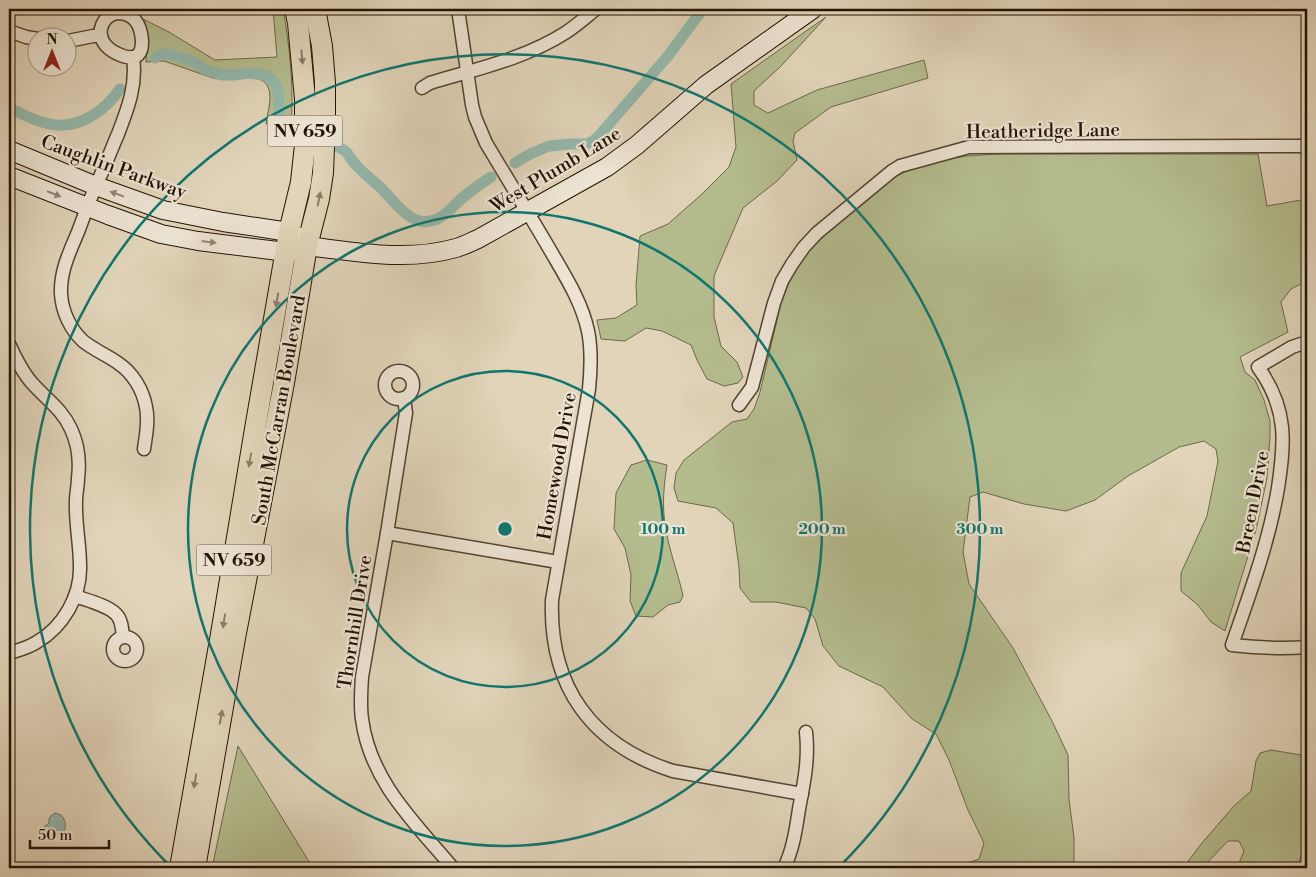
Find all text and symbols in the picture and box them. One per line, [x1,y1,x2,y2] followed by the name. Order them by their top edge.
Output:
[28,28,78,78] north arrow
[46,31,58,49] text: N
[298,49,306,65] one-way arrow
[268,115,342,146] road number: NV 659
[966,118,1120,144] street label: Heatheridge Lane
[485,121,625,219] street label: West Plumb Lane
[38,129,190,205] street label: Caughlin Parkway
[47,190,62,198] one-way arrow
[109,190,124,198] one-way arrow
[315,190,323,206] one-way arrow
[201,238,217,246] one-way arrow
[247,293,311,527] street label: South McCarran Boulevard
[273,293,281,309] one-way arrow
[532,390,582,542] street label: Homewood Drive
[1231,449,1275,557] street label: Breen Drive
[245,453,253,469] one-way arrow
[496,520,514,538] centre of rings
[641,520,686,539] text: 100 m
[798,520,846,539] text: 200 m
[957,520,1004,539] text: 300 m
[196,544,272,576] road number: NV 659
[332,553,377,691] street label: Thornhill Drive
[219,613,227,629] one-way arrow
[218,708,226,724] one-way arrow
[191,773,199,789] one-way arrow
[30,817,109,849] scale bar
[38,826,72,845] text: 50 m

